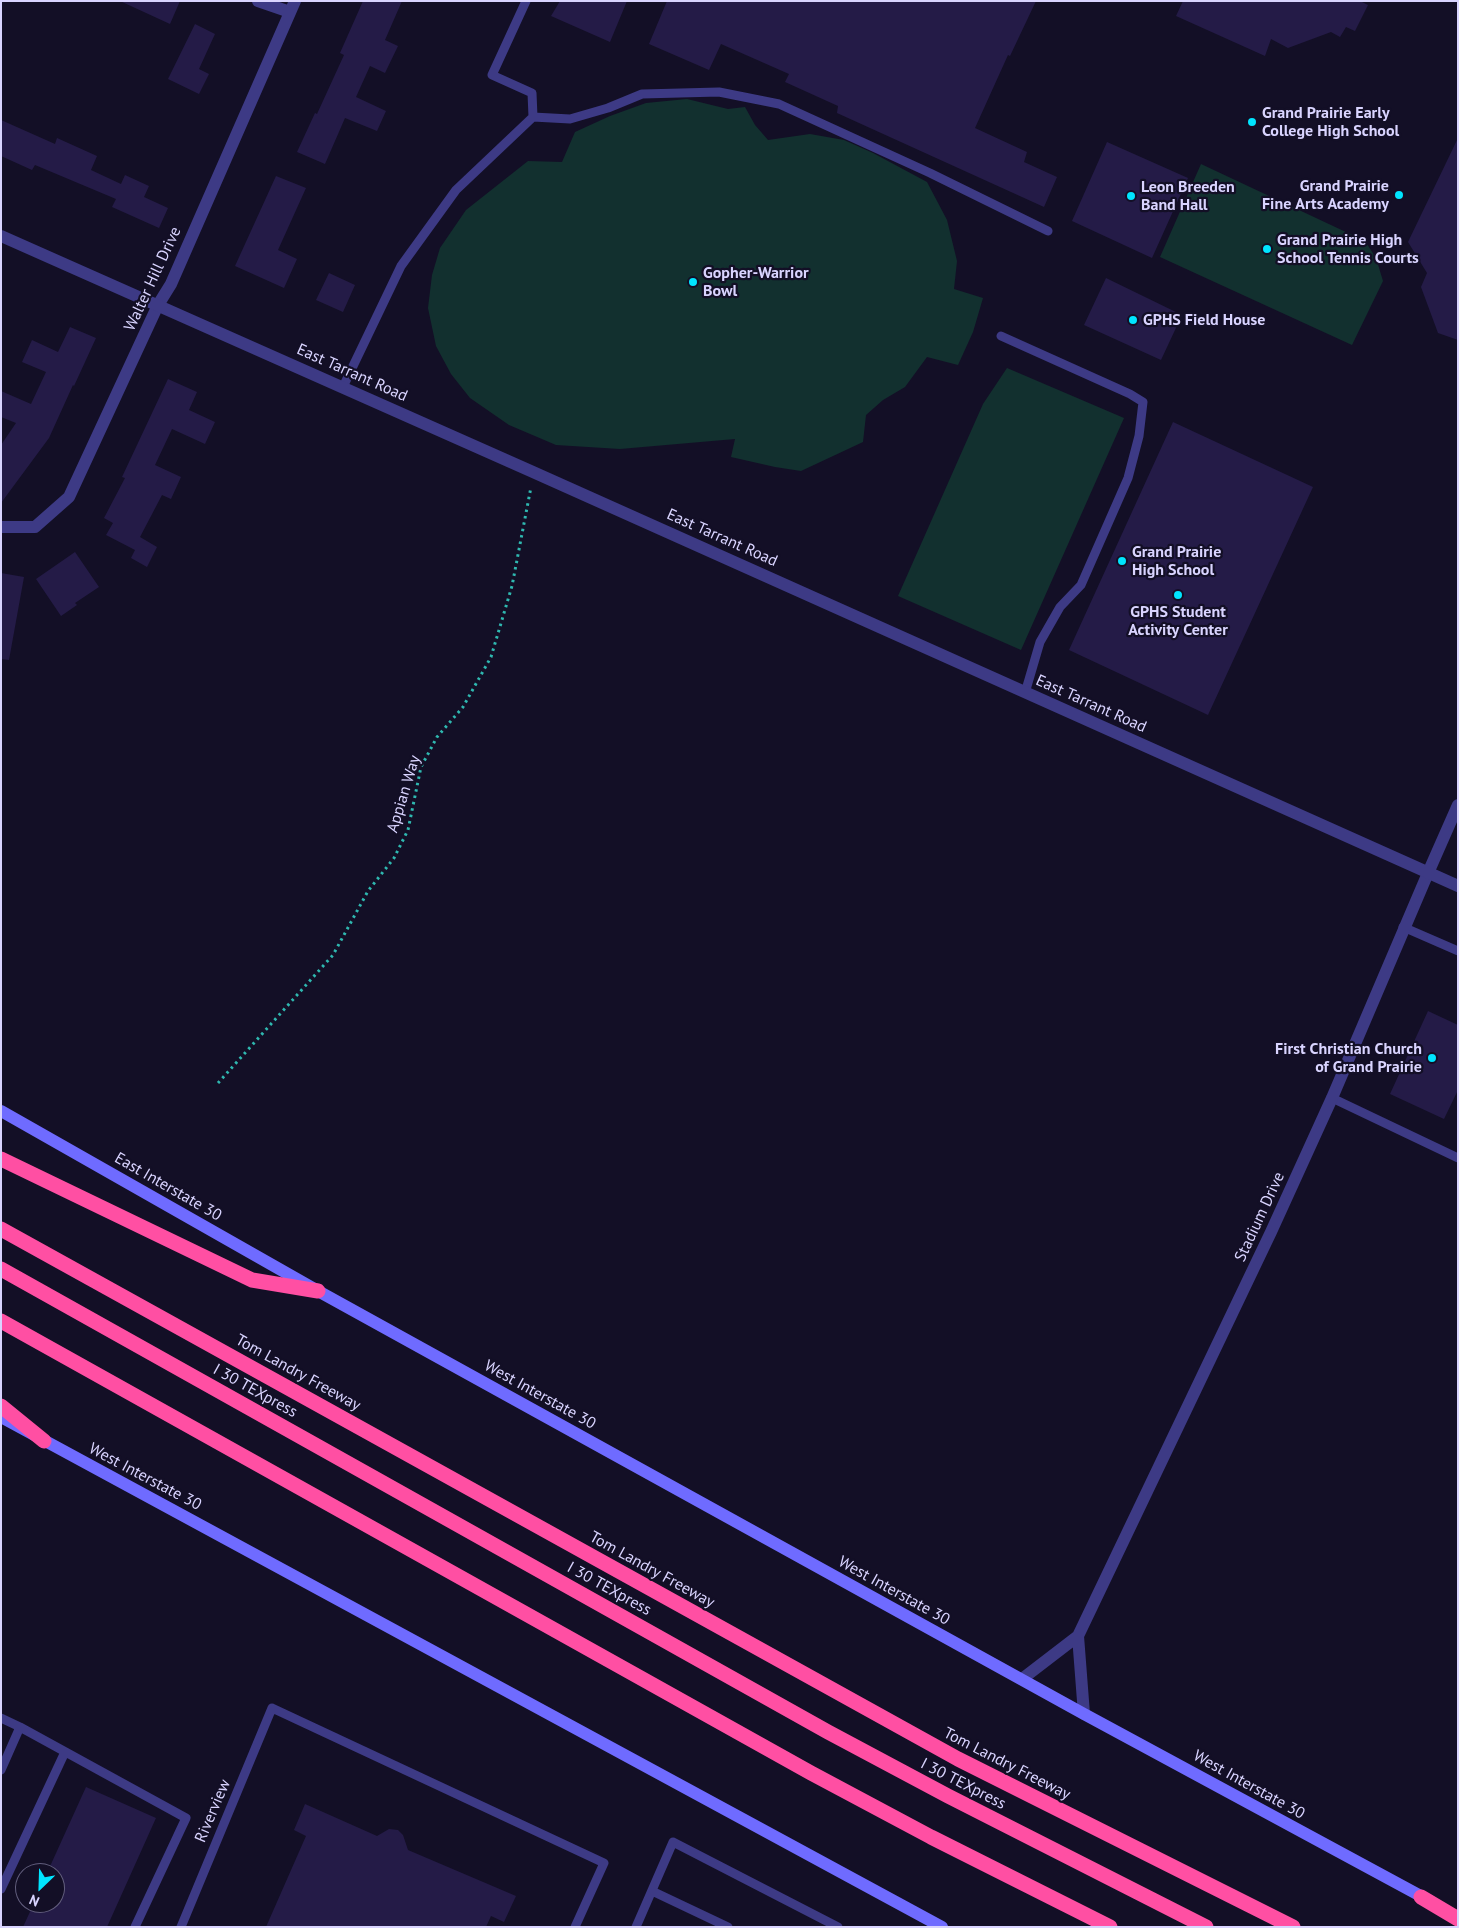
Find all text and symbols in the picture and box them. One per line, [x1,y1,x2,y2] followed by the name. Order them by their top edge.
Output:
[1262,103,1399,141] place label: Grand Prairie Early College High School
[1246,116,1258,128] marker: Grand Prairie Early College High School
[1262,176,1389,214] place label: Grand Prairie Fine Arts Academy
[1141,177,1235,215] place label: Leon Breeden Band Hall
[1393,189,1405,201] marker: Grand Prairie Fine Arts Academy
[1125,190,1137,202] marker: Leon Breeden Band Hall
[120,224,186,334] street label: Walter Hill Drive
[1277,230,1419,268] place label: Grand Prairie High School Tennis Courts
[1261,243,1273,255] marker: Grand Prairie High School Tennis Courts
[703,263,809,301] place label: Gopher-Warrior Bowl
[687,276,699,288] marker: Gopher-Warrior Bowl
[1143,310,1265,330] place label: GPHS Field House
[1127,314,1139,326] marker: GPHS Field House
[294,340,410,406] street label: East Tarrant Road
[664,505,780,571] street label: East Tarrant Road
[1132,542,1221,580] place label: Grand Prairie High School
[1116,555,1128,567] marker: Grand Prairie High School
[1172,589,1184,601] marker: GPHS Student Activity Center
[1128,602,1228,640] place label: GPHS Student Activity Center
[1033,671,1149,737] street label: East Tarrant Road
[383,753,425,835] street label: Appian Way
[1275,1039,1422,1077] place label: First Christian Church of Grand Prairie
[1426,1052,1438,1064] marker: First Christian Church of Grand Prairie
[111,1149,225,1225] street label: East Interstate 30
[1231,1169,1289,1265] street label: Stadium Drive
[232,1331,364,1415] street label: Tom Landry Freeway
[481,1356,599,1434] street label: West Interstate 30
[210,1360,300,1422] street label: I 30 TEXpress
[86,1439,204,1515] street label: West Interstate 30
[586,1528,718,1612] street label: Tom Landry Freeway
[835,1552,953,1630] street label: West Interstate 30
[564,1558,654,1620] street label: I 30 TEXpress
[940,1724,1074,1804] street label: Tom Landry Freeway
[1190,1746,1308,1824] street label: West Interstate 30
[917,1754,1009,1814] street label: I 30 TEXpress
[191,1777,235,1845] street label: Riverview
[15,1863,65,1913] north arrow
[26,1891,42,1911] text: N

